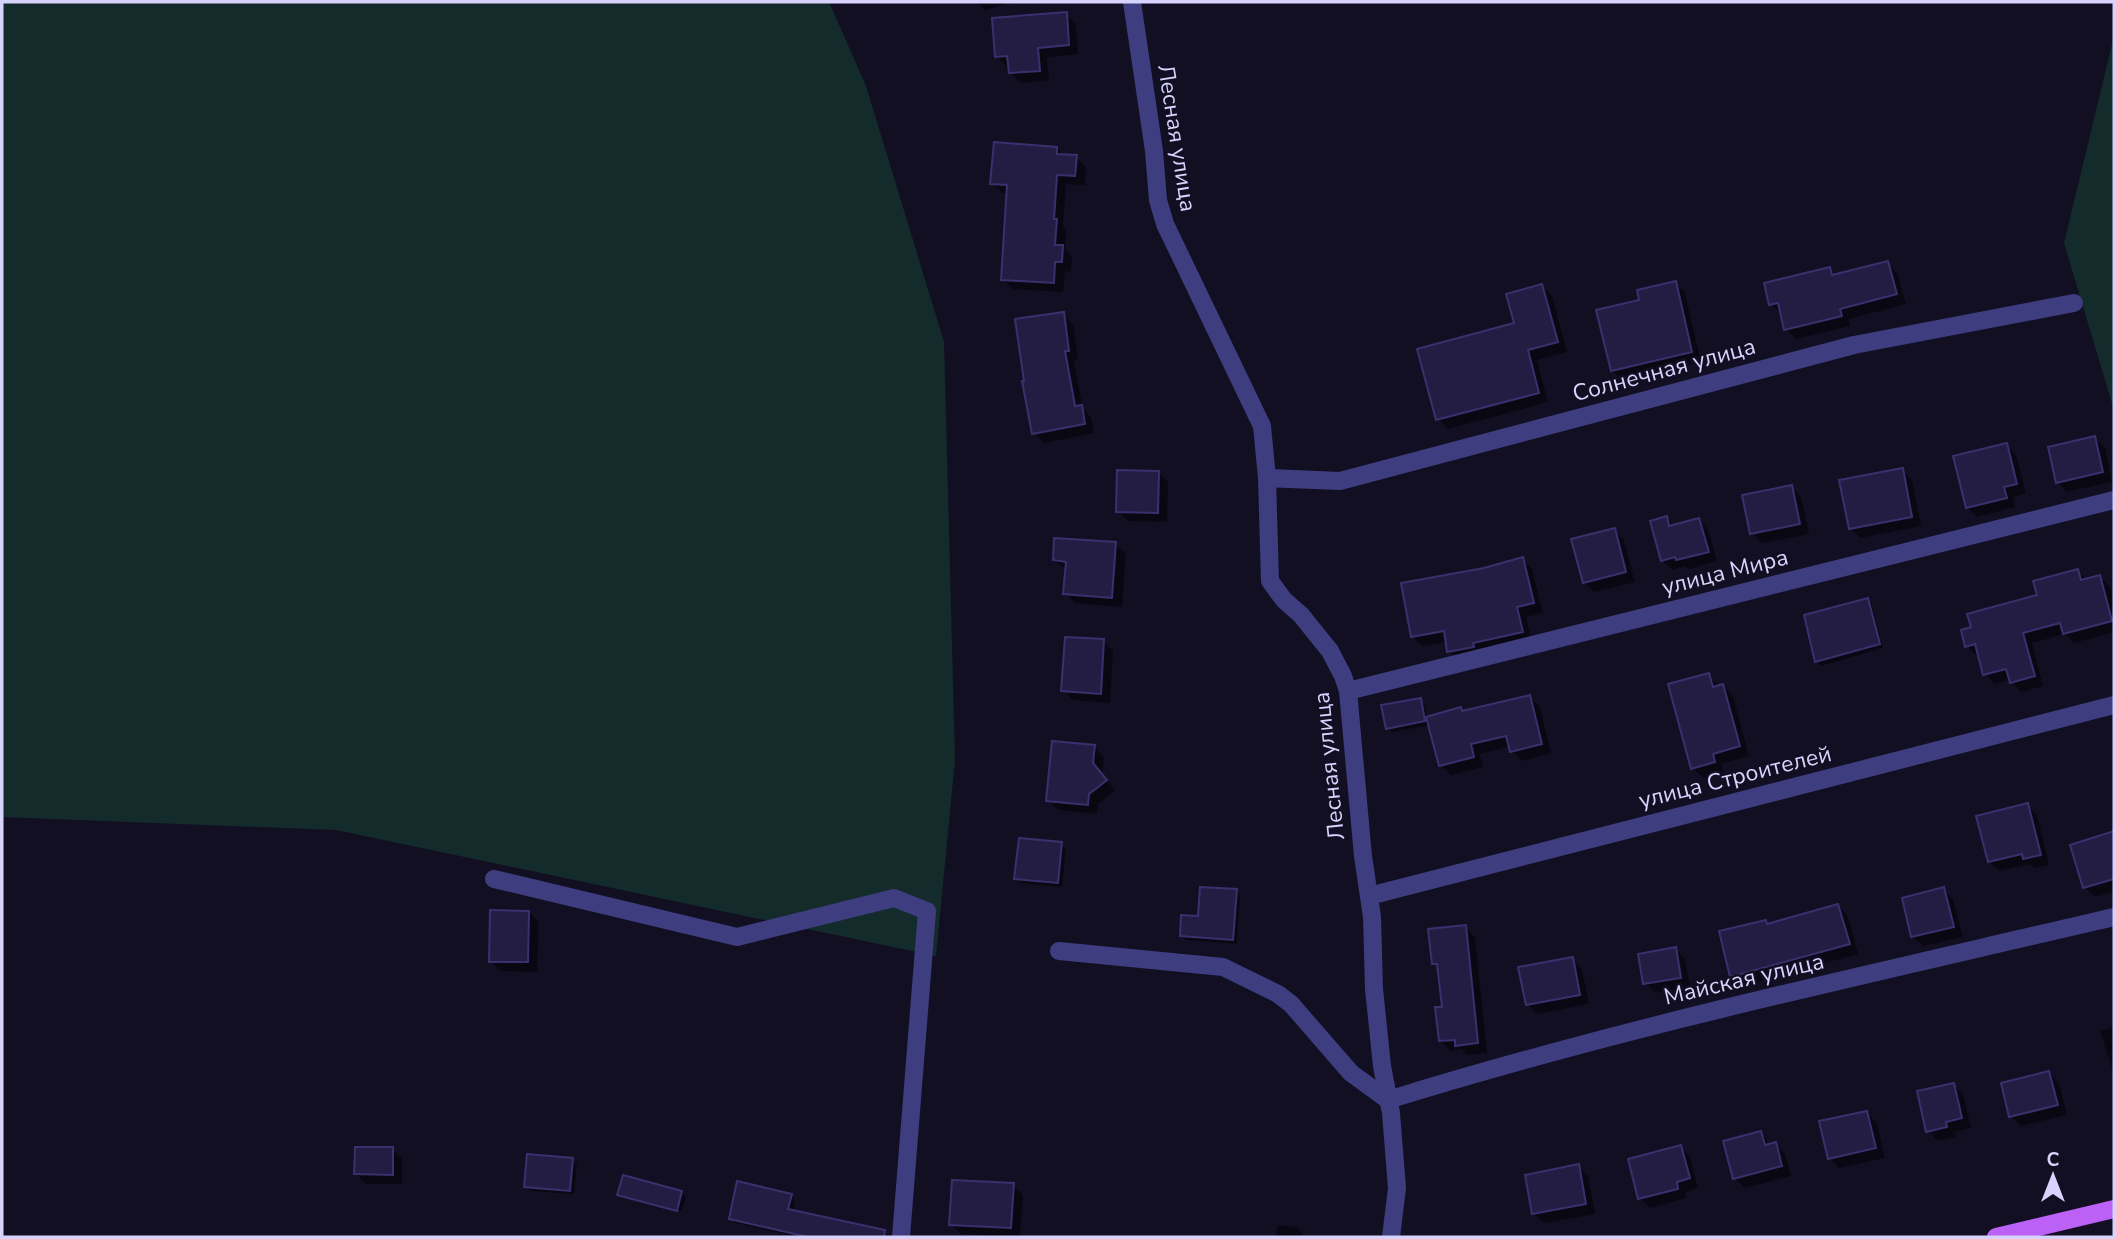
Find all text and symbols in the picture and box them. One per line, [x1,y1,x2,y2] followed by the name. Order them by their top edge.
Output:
[1150,62,1204,214] street label: Лесная улица
[1569,331,1759,409] street label: Солнечная улица
[1659,541,1791,603] street label: улица Мира
[1306,690,1352,842] street label: Лесная улица
[1635,738,1835,816] street label: улица Строителей
[1661,946,1827,1012] street label: Майская улица
[2018,1141,2088,1211] north arrow
[2047,1147,2060,1173] text: С

